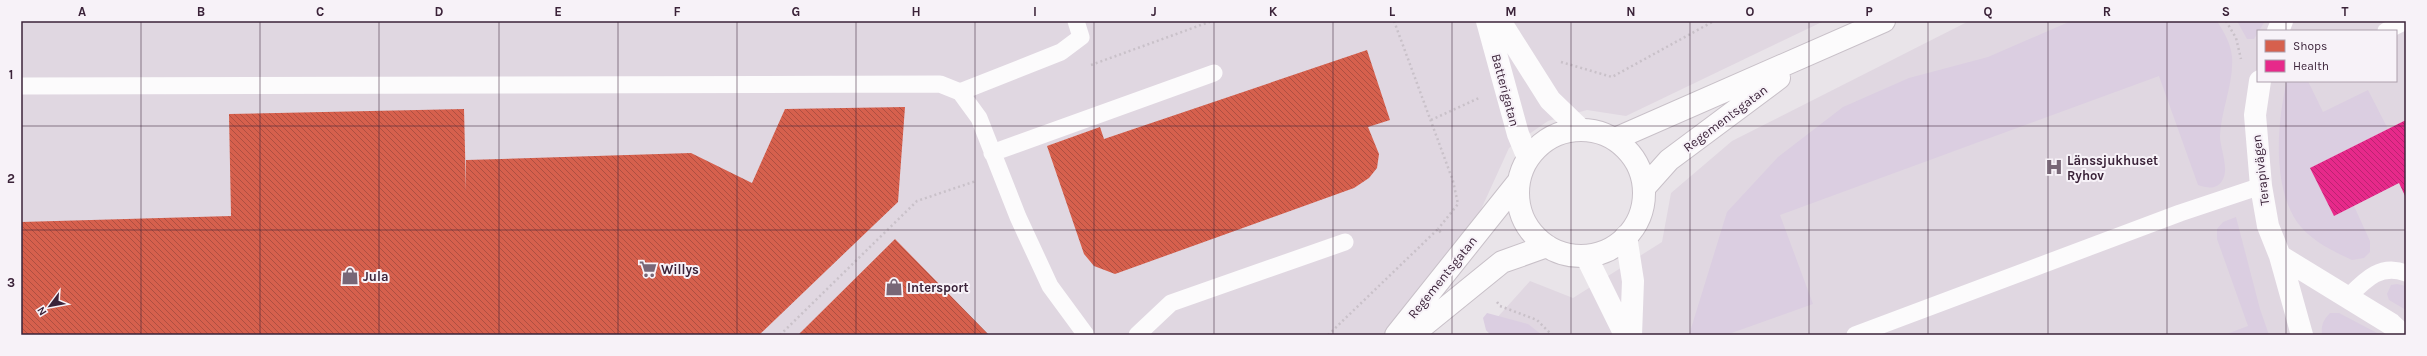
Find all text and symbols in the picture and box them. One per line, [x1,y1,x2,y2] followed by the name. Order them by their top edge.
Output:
[78,4,86,19] text: A
[197,4,205,19] text: B
[316,4,324,19] text: C
[435,4,444,19] text: D
[554,4,562,19] text: E
[673,4,681,19] text: F
[792,4,800,19] text: G
[911,4,921,19] text: H
[1033,4,1037,19] text: I
[1151,4,1157,19] text: J
[1269,4,1278,19] text: K
[1389,4,1396,19] text: L
[1505,4,1517,19] text: M
[1626,4,1636,19] text: N
[1746,4,1755,19] text: O
[1865,4,1873,19] text: P
[1984,4,1993,19] text: Q
[2103,4,2111,19] text: R
[2222,4,2230,19] text: S
[2342,4,2349,19] text: T
[2257,30,2397,82] legend
[2293,39,2327,53] text: Shops
[1489,52,1522,128] street label: Batterigatan
[2293,59,2329,73] text: Health
[9,67,13,82] text: 1
[1680,82,1770,155] street label: Regementsgatan
[2249,134,2272,206] street label: Terapivägen
[2067,153,2158,183] place label: Länssjukhuset Ryhov
[2044,157,2064,177] hospital icon: Länssjukhuset Ryhov
[7,171,15,186] text: 2
[1405,233,1480,321] street label: Regementsgatan
[638,259,658,279] supermarket icon: Willys
[661,262,699,277] place label: Willys
[340,266,360,286] shop icon: Jula
[363,269,388,284] place label: Jula
[7,275,15,290] text: 3
[884,277,904,297] shop icon: Intersport
[907,280,969,295] place label: Intersport
[30,286,70,326] north arrow
[34,304,50,318] text: N

